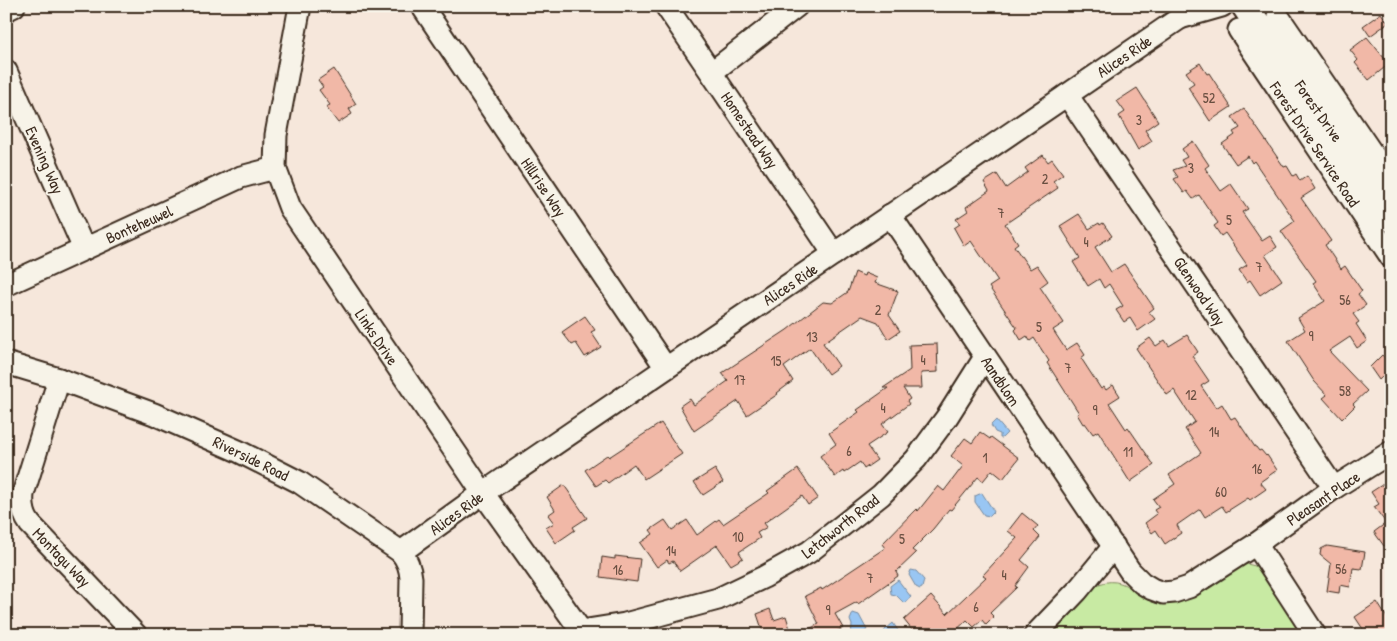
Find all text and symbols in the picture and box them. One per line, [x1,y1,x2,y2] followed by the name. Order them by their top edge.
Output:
[1092,29,1156,82] street label: Alices Ride
[1289,75,1349,147] street label: Forest Drive
[1264,76,1365,211] street label: Forest Drive Service Road
[716,87,784,173] street label: Homestead Way
[1203,88,1216,107] house number: 52
[1136,110,1142,129] house number: 3
[20,123,70,197] street label: Evening Way
[516,153,572,221] street label: Hillrise Way
[1188,158,1194,177] house number: 3
[1042,169,1049,188] house number: 2
[102,199,177,249] street label: Bonteheuwel
[998,203,1005,222] house number: 7
[1226,210,1232,229] house number: 5
[1083,232,1089,251] house number: 4
[1169,252,1231,330] street label: Glenwood Way
[758,257,822,310] street label: Alices Ride
[1256,257,1263,276] house number: 7
[1339,290,1351,309] house number: 56
[875,300,882,319] house number: 2
[350,305,404,370] street label: Links Drive
[1036,317,1042,336] house number: 5
[1308,326,1314,345] house number: 9
[806,327,818,346] house number: 13
[920,350,926,369] house number: 4
[770,351,782,370] house number: 15
[976,352,1026,410] street label: Aandblom
[1065,358,1072,377] house number: 7
[734,370,746,389] house number: 17
[1339,381,1351,400] house number: 58
[1185,385,1197,404] house number: 12
[880,398,886,417] house number: 4
[1092,400,1098,419] house number: 9
[1209,422,1219,441] house number: 14
[209,430,293,486] street label: Riverside Road
[846,441,852,460] house number: 6
[1123,442,1133,461] house number: 11
[982,448,988,467] house number: 1
[1252,459,1263,478] house number: 16
[1282,465,1365,531] street label: Pleasant Place
[1215,482,1227,501] house number: 60
[425,486,488,540] street label: Alices Ride
[797,489,883,563] street label: Letchworth Road
[28,522,96,592] street label: Montagu Way
[732,527,744,546] house number: 10
[899,529,905,548] house number: 5
[666,541,676,560] house number: 14
[1335,559,1347,578] house number: 56
[613,560,624,579] house number: 16
[1001,565,1007,584] house number: 4
[867,568,874,587] house number: 7
[973,597,979,616] house number: 6
[825,600,831,619] house number: 9

